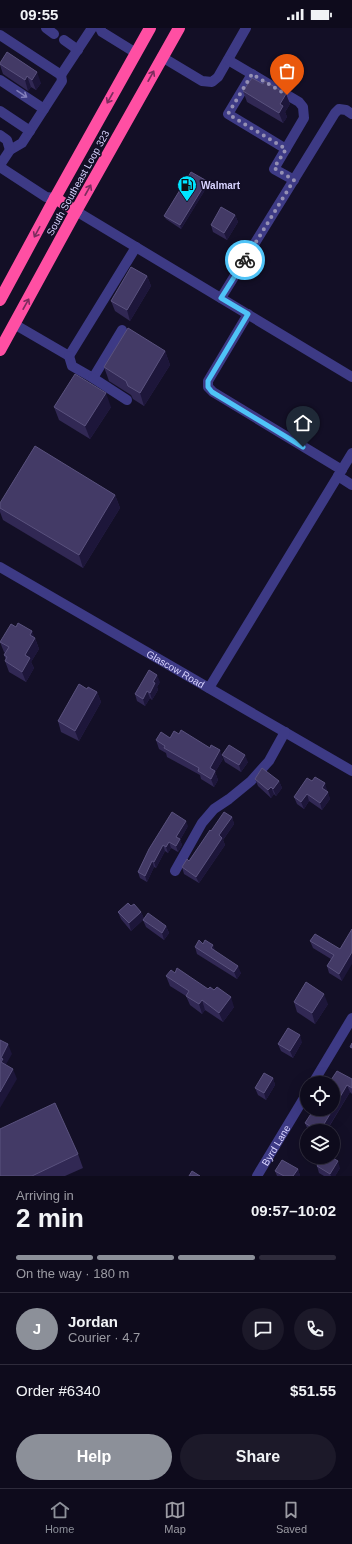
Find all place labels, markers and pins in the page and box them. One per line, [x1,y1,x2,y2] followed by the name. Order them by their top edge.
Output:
[270,54,304,95] pin
[176,174,198,202] fuel station icon: Walmart
[201,180,241,191] place label: Walmart
[286,406,320,447] pin

